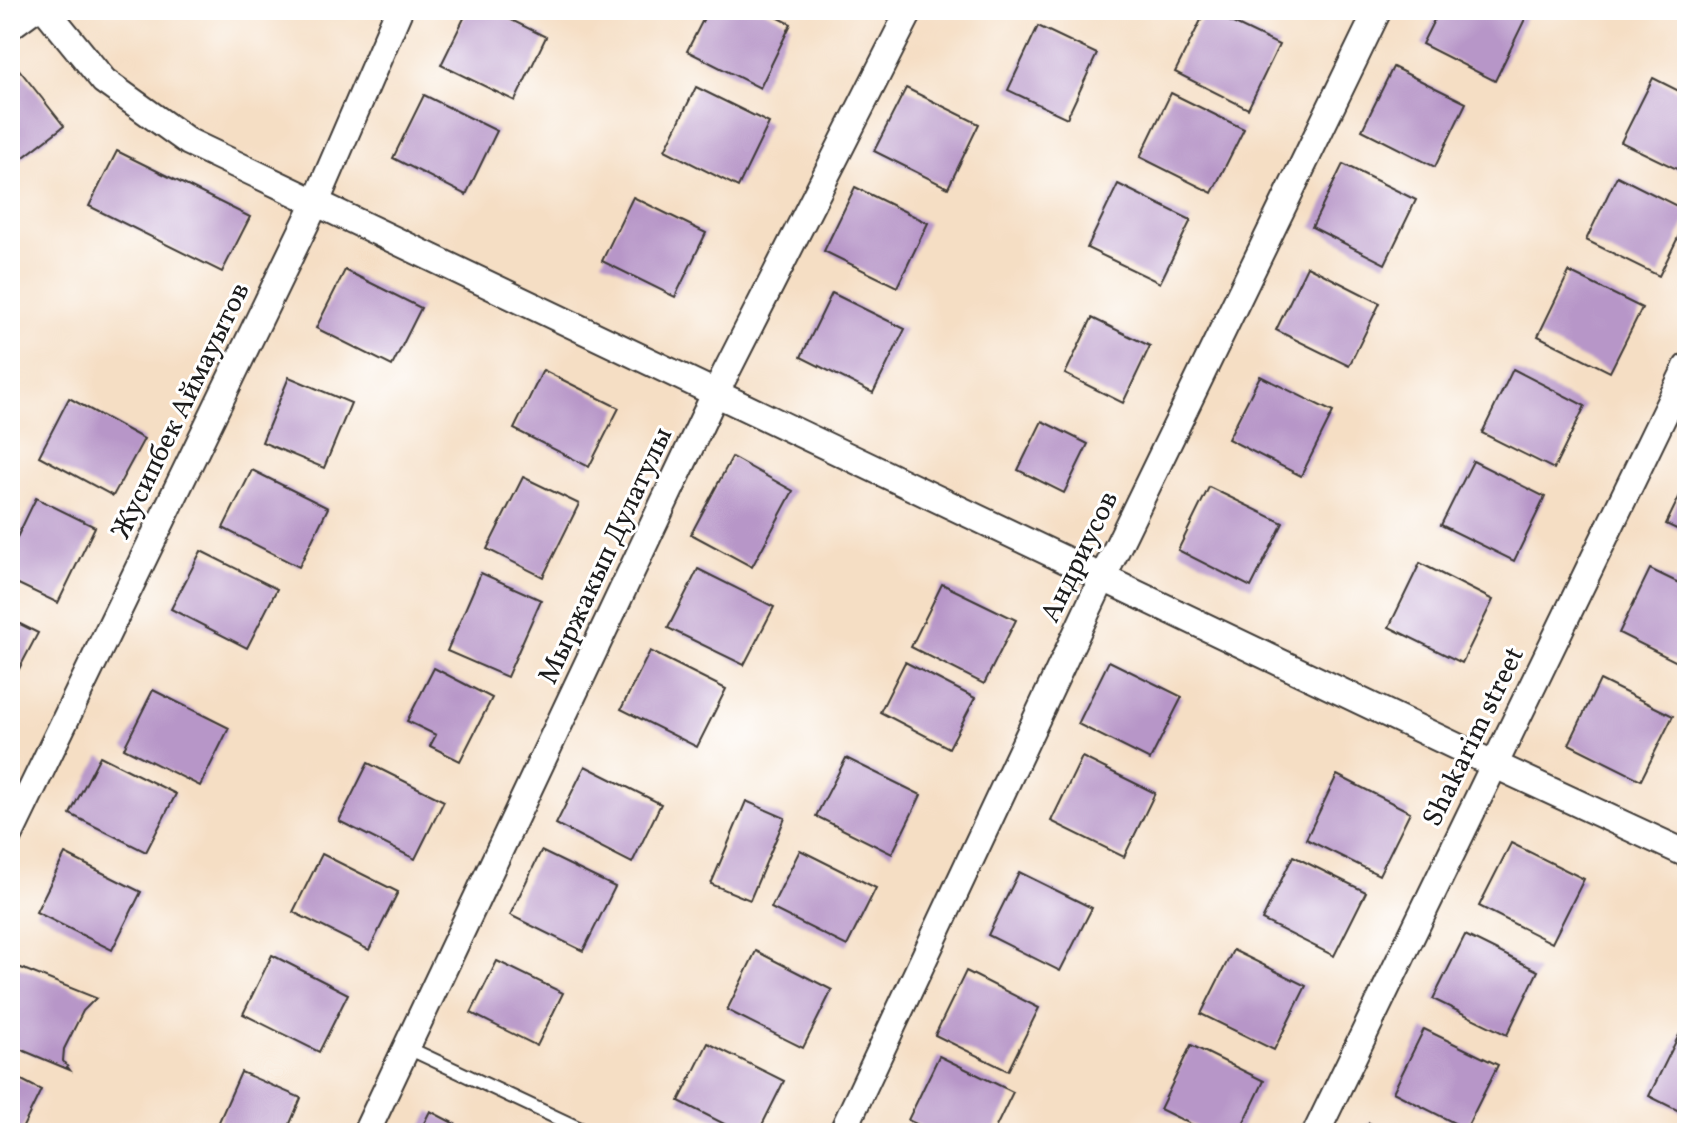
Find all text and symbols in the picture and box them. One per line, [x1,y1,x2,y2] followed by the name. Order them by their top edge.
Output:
[102,276,260,546] street label: Жусипбек Аймауытов
[530,421,683,691] street label: Мыржакып Дулатулы
[1032,485,1129,629] street label: Андриусов
[1414,641,1535,834] street label: Shakarim street

